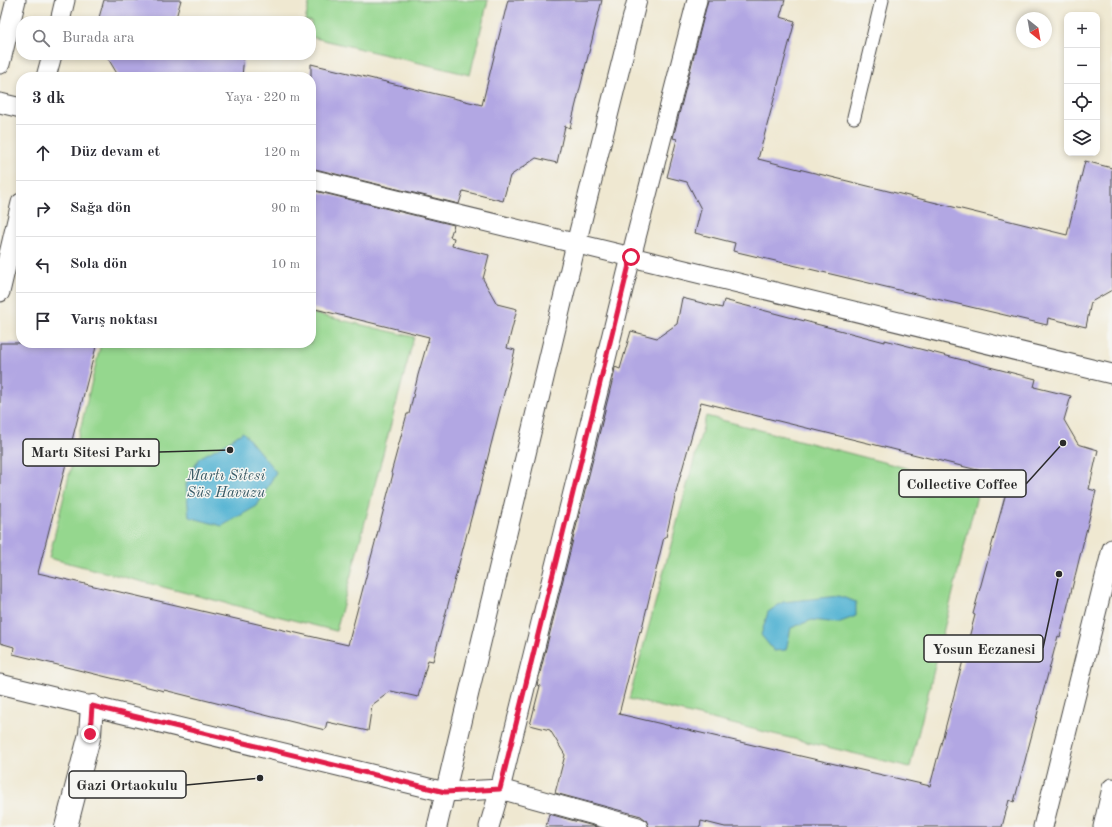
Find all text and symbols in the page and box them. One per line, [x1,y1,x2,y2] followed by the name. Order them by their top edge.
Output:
[1016,12,1052,48] north arrow
[1064,12,1100,156] map controls
[1064,12,1100,48] button: +
[16,16,316,60] search box
[30,27,52,49] icon: search
[62,31,134,46] text: Burada ara
[1064,48,1100,84] button: −
[1064,84,1100,120] button: locate
[32,90,65,107] text: 3 dk
[225,91,300,104] text: Yaya · 220 m
[1064,120,1100,156] button: layers
[32,142,54,164] icon: ahead
[70,145,160,160] text: Düz devam et
[263,146,300,159] text: 120 m
[32,198,54,220] icon: right
[70,201,131,216] text: Sağa dön
[271,202,300,215] text: 90 m
[622,248,640,266] route start
[32,254,54,276] icon: left
[70,257,127,272] text: Sola dön
[271,258,300,271] text: 10 m
[32,310,54,332] icon: arrive
[70,313,158,328] text: Varış noktası
[23,439,159,466] callout: Martı Sitesi Parkı
[31,446,151,461] text: Martı Sitesi Parkı
[186,469,266,501] water label: Martı Sitesi Süs Havuzu
[899,470,1026,497] callout: Collective Coffee
[906,478,1018,493] text: Collective Coffee
[924,635,1043,662] callout: Yosun Eczanesi
[933,643,1035,658] text: Yosun Eczanesi
[81,725,99,743] route end
[69,771,186,798] callout: Gazi Ortaokulu
[76,779,178,794] text: Gazi Ortaokulu

